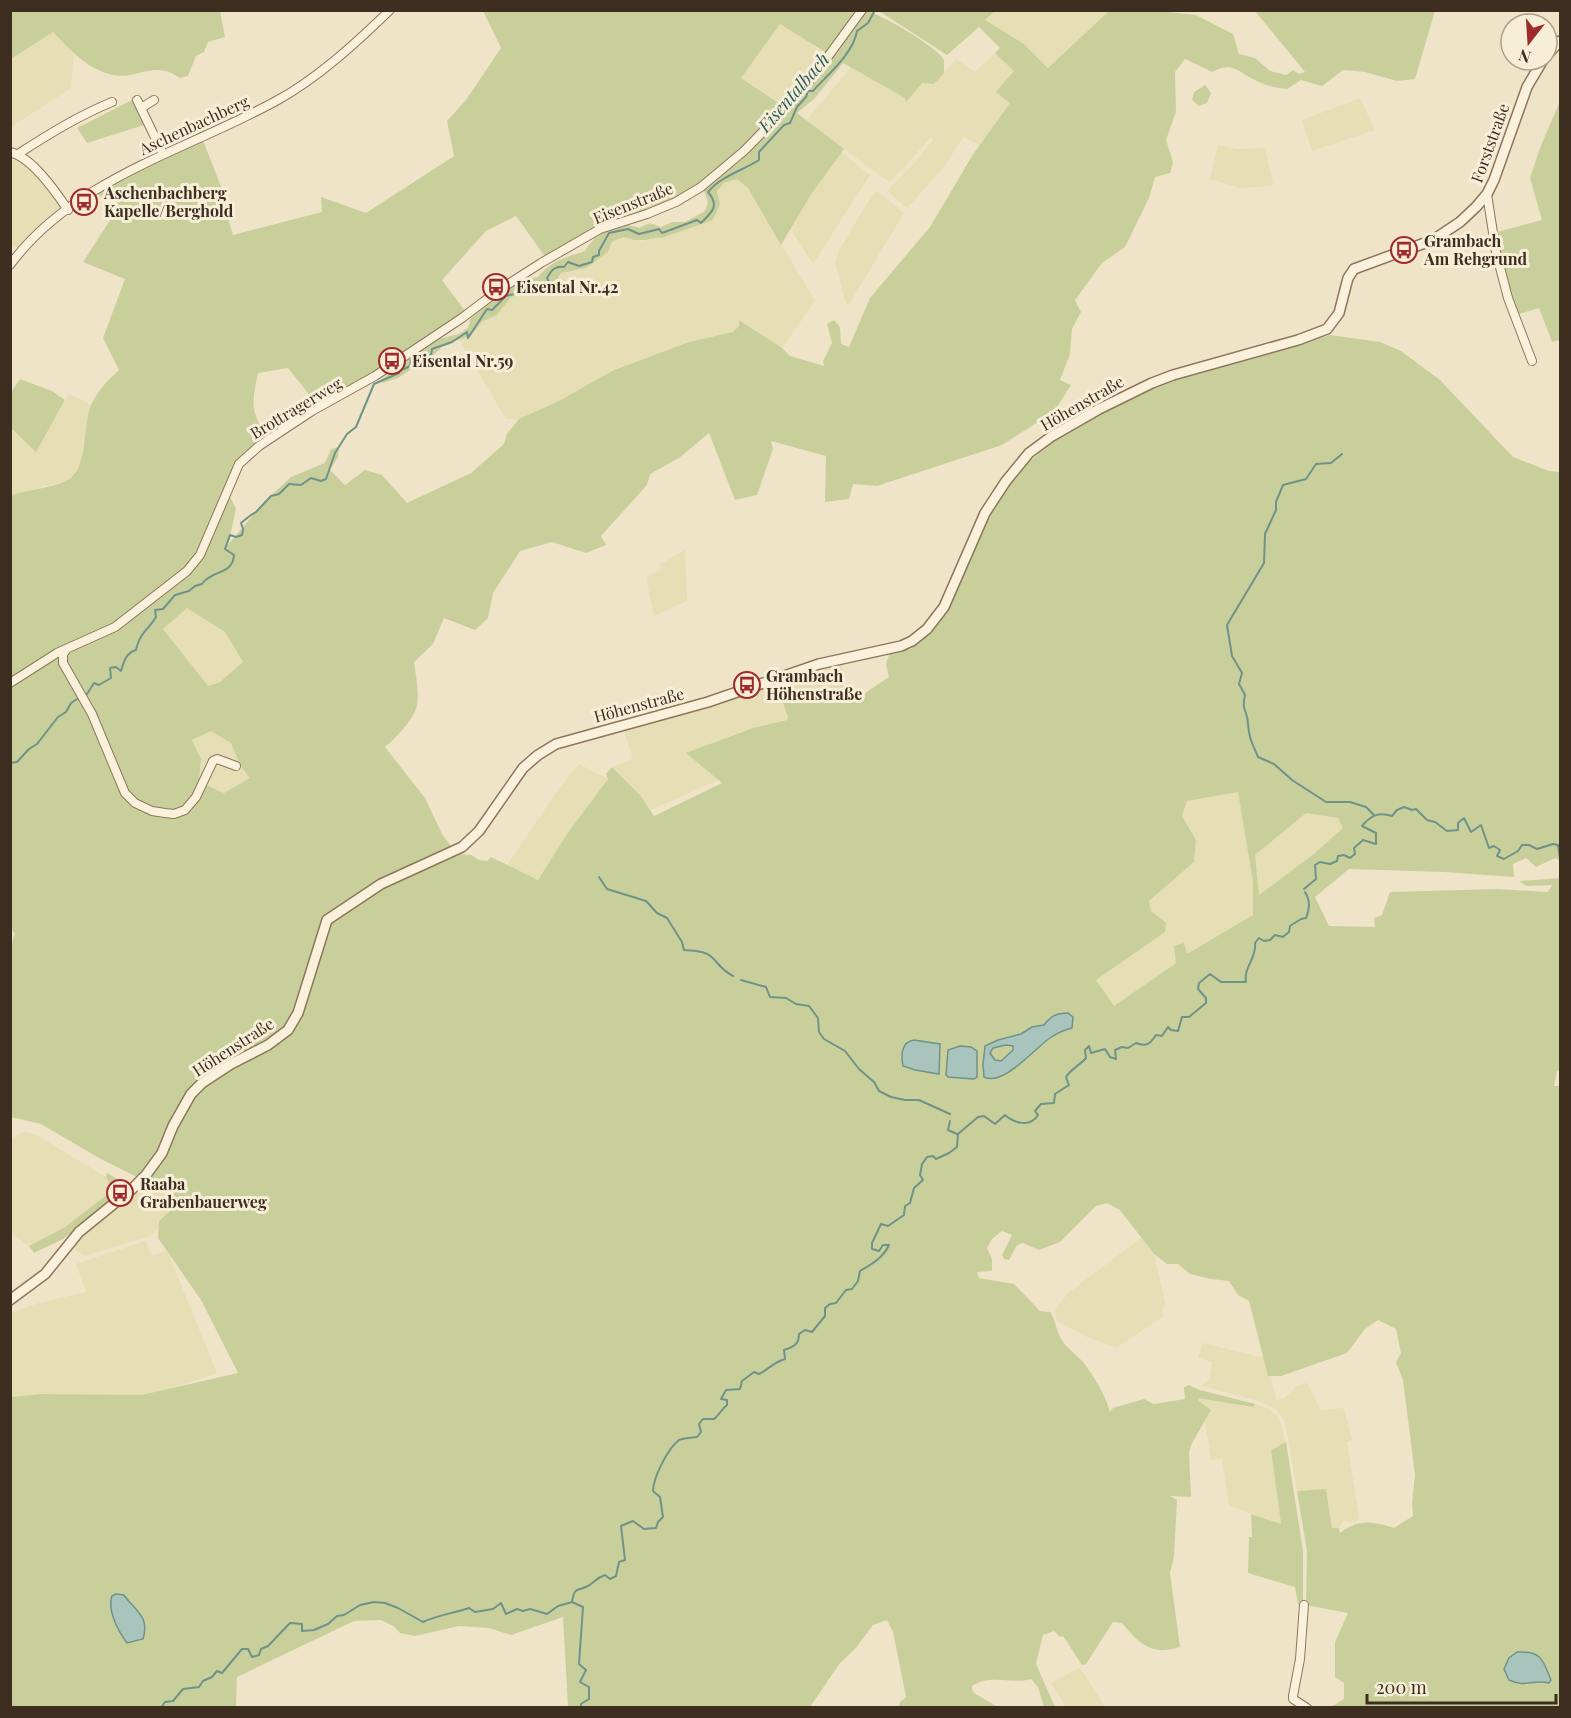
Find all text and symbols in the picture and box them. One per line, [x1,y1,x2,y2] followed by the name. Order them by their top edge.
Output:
[1499,12,1559,72] north arrow
[1515,45,1533,69] text: N
[751,48,834,138] water label: Eisentalbach
[135,90,253,160] street label: Aschenbachberg
[1466,100,1514,185] street label: Forststraße
[590,177,676,228] street label: Eisenstraße
[103,182,234,221] place label: Aschenbachberg Kapelle/Berghold
[69,187,99,217] bus stop icon: Aschenbachberg Kapelle/Berghold
[1423,230,1527,269] place label: Grambach Am Rehgrund
[1389,235,1419,265] bus stop icon: Grambach Am Rehgrund
[481,272,511,302] bus stop icon: Eisental Nr.42
[516,276,618,297] place label: Eisental Nr.42
[377,346,407,376] bus stop icon: Eisental Nr.59
[412,350,514,371] place label: Eisental Nr.59
[1036,370,1127,435] street label: Höhenstraße
[246,372,346,443] street label: Brottragerweg
[766,665,862,704] place label: Grambach Höhenstraße
[732,670,762,700] bus stop icon: Grambach Höhenstraße
[591,682,686,727] street label: Höhenstraße
[188,1012,277,1081] street label: Höhenstraße
[140,1173,267,1212] place label: Raaba Grabenbauerweg
[105,1178,135,1208] bus stop icon: Raaba Grabenbauerweg
[1367,1667,1556,1705] scale bar
[1376,1675,1427,1699] text: 200 m

